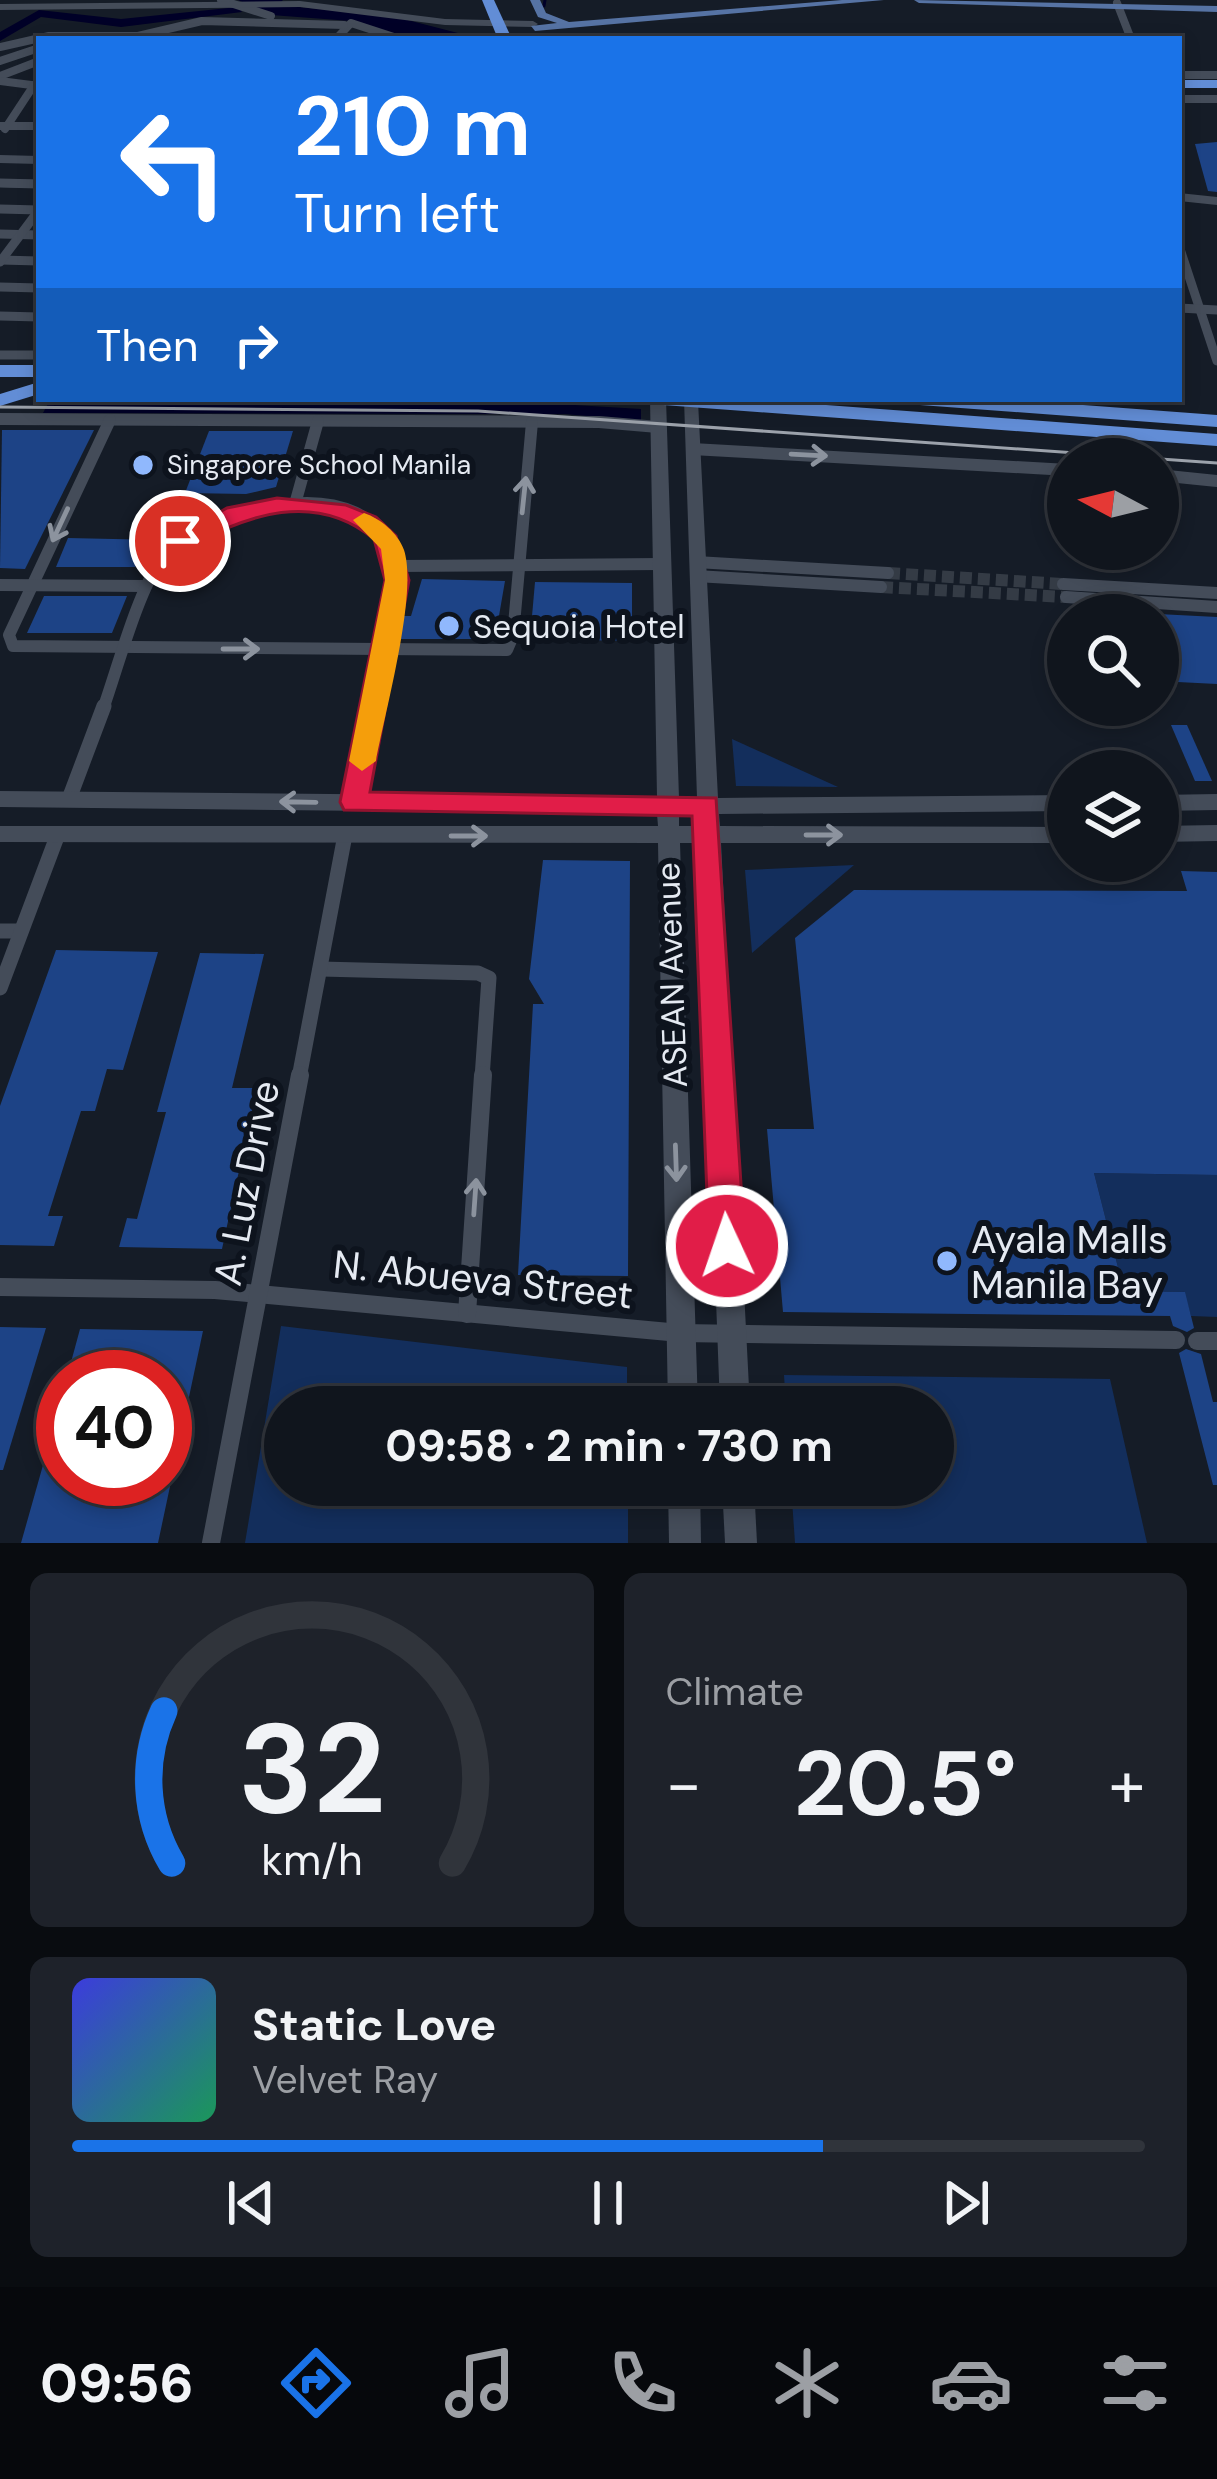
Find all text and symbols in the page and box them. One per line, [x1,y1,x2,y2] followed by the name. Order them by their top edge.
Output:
[294,72,531,181] text: 210 m
[96,84,252,240] icon: left
[294,178,500,249] text: Turn left
[223,312,289,378] icon: right
[96,316,199,375] text: Then
[1047,438,1179,570] north arrow
[1047,438,1179,882] map controls
[789,444,828,467] one-way arrow
[167,447,471,482] place label: Singapore School Manila
[130,452,156,478] marker: Singapore School Manila
[513,476,536,515] one-way arrow
[129,490,231,592] pin
[48,506,70,542] one-way arrow
[147,508,213,574] icon: arrive
[1047,594,1179,726] button: search
[473,605,685,648] place label: Sequoia Hotel
[436,613,462,639] marker: Sequoia Hotel
[221,638,260,661] one-way arrow
[1047,750,1179,882] button: layers
[279,790,318,813] one-way arrow
[804,824,843,846] one-way arrow
[449,825,488,847] one-way arrow
[646,862,697,1088] street label: ASEAN Avenue
[202,1076,291,1290] street label: A. Luz Drive
[665,1143,688,1182] one-way arrow
[463,1178,486,1217] one-way arrow
[664,1183,790,1309] position arrow
[971,1214,1168,1310] place label: Ayala Malls Manila Bay
[331,1238,635,1321] street label: N. Abueva Street
[934,1248,960,1274] marker: Ayala Malls Manila Bay
[36,1350,192,1506] speed limit sign: 40
[385,1416,833,1475] text: 09:58 · 2 min · 730 m
[666,1666,804,1717] text: Climate
[238,1688,385,1851] text: 32
[794,1726,1017,1843] text: 20.5°
[666,1742,702,1827] text: −
[1109,1742,1145,1827] text: +
[261,1832,362,1888] text: km/h
[252,1995,496,2054] text: Static Love
[252,2054,438,2105] text: Velvet Ray
[218,2170,284,2236] icon: previous
[575,2170,641,2236] icon: pause
[933,2170,999,2236] icon: next
[274,2341,358,2425] icon: directions
[438,2341,522,2425] icon: music
[601,2341,685,2425] icon: phone
[765,2341,849,2425] icon: climate
[929,2341,1013,2425] icon: car
[1093,2341,1177,2425] icon: filters
[40,2348,194,2419] text: 09:56

